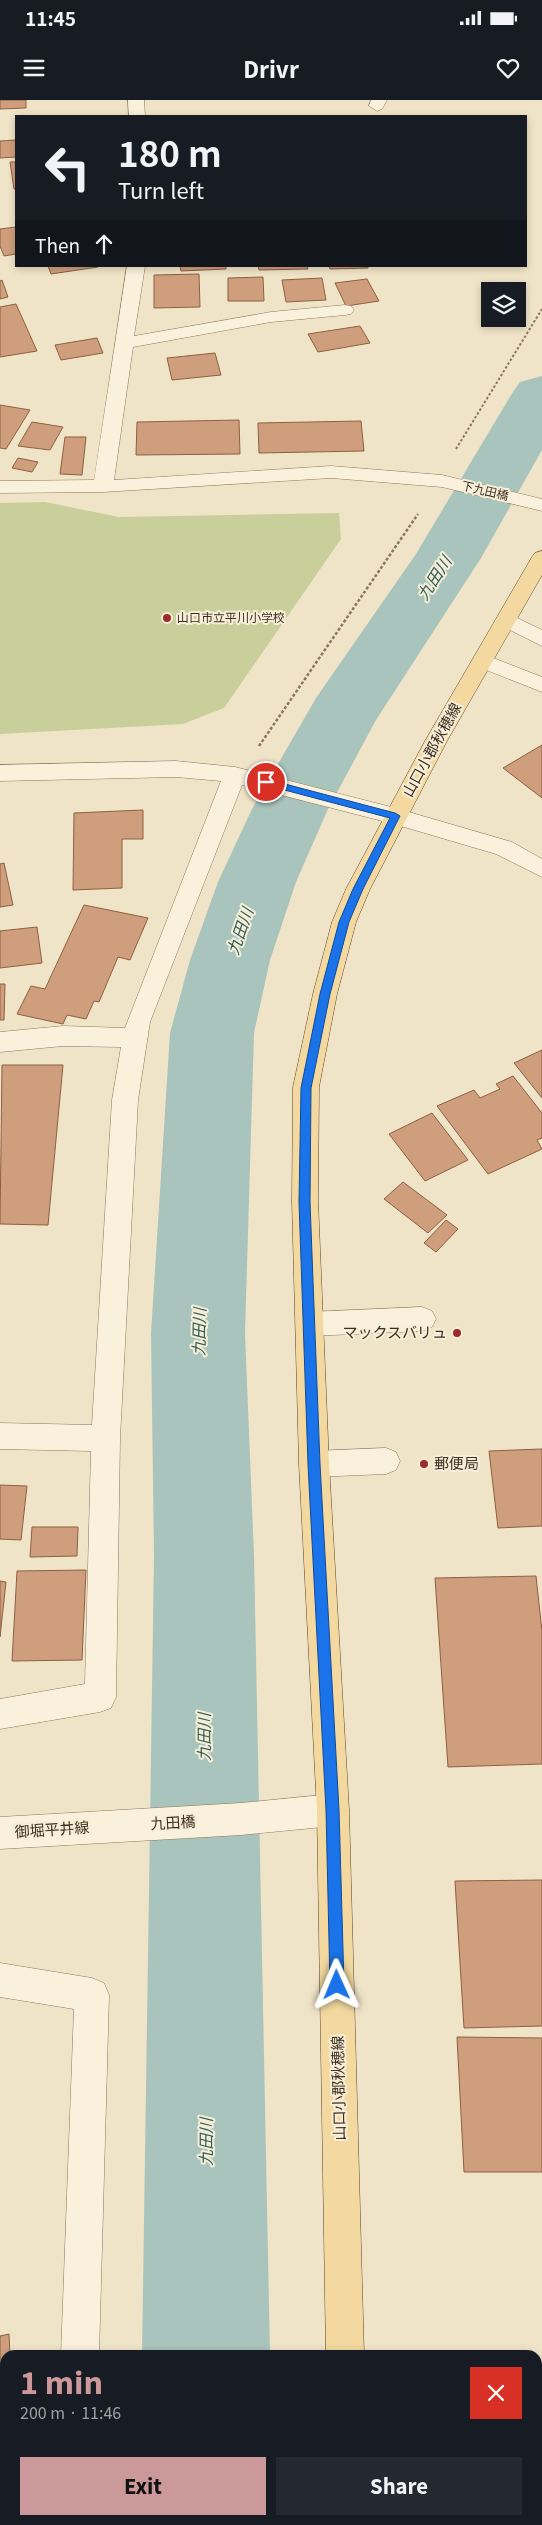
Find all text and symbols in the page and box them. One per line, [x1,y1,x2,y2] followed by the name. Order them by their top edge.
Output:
[25,4,76,31] text: 11:45
[243,52,299,84] text: Drivr
[20,54,48,82] icon: menu
[494,54,522,82] icon: heart
[118,126,222,177] text: 180 m
[35,135,100,200] icon: left
[118,173,204,205] text: Turn left
[90,230,118,258] icon: ahead
[35,231,80,258] text: Then
[481,282,526,327] map controls
[481,282,526,327] button: layers
[460,476,511,503] street label: 下九田橋
[410,549,457,604] water label: 九田川
[177,608,285,625] place label: 山口市立平川小学校
[161,612,173,624] marker: 山口市立平川小学校
[396,698,465,800] street label: 山口小郡秋穂線
[245,761,287,803] pin
[252,768,280,796] icon: arrive
[220,902,259,957] water label: 九田川
[186,1306,210,1356] water label: 九田川
[342,1321,447,1342] place label: マックスバリュ
[451,1327,463,1339] marker: マックスバリュ
[434,1452,479,1473] place label: 郵便局
[418,1458,430,1470] marker: 郵便局
[191,1711,215,1761] water label: 九田川
[150,1810,196,1833] street label: 九田橋
[14,1815,90,1842] street label: 御堀平井線
[310,1958,362,2010] position arrow
[326,2035,349,2141] street label: 山口小郡秋穂線
[193,2116,217,2166] water label: 九田川
[20,2359,103,2403] text: 1 min
[470,2367,522,2419] button: close
[20,2400,121,2424] text: 200 m · 11:46
[20,2457,266,2515] button: Exit
[276,2457,522,2515] button: Share

